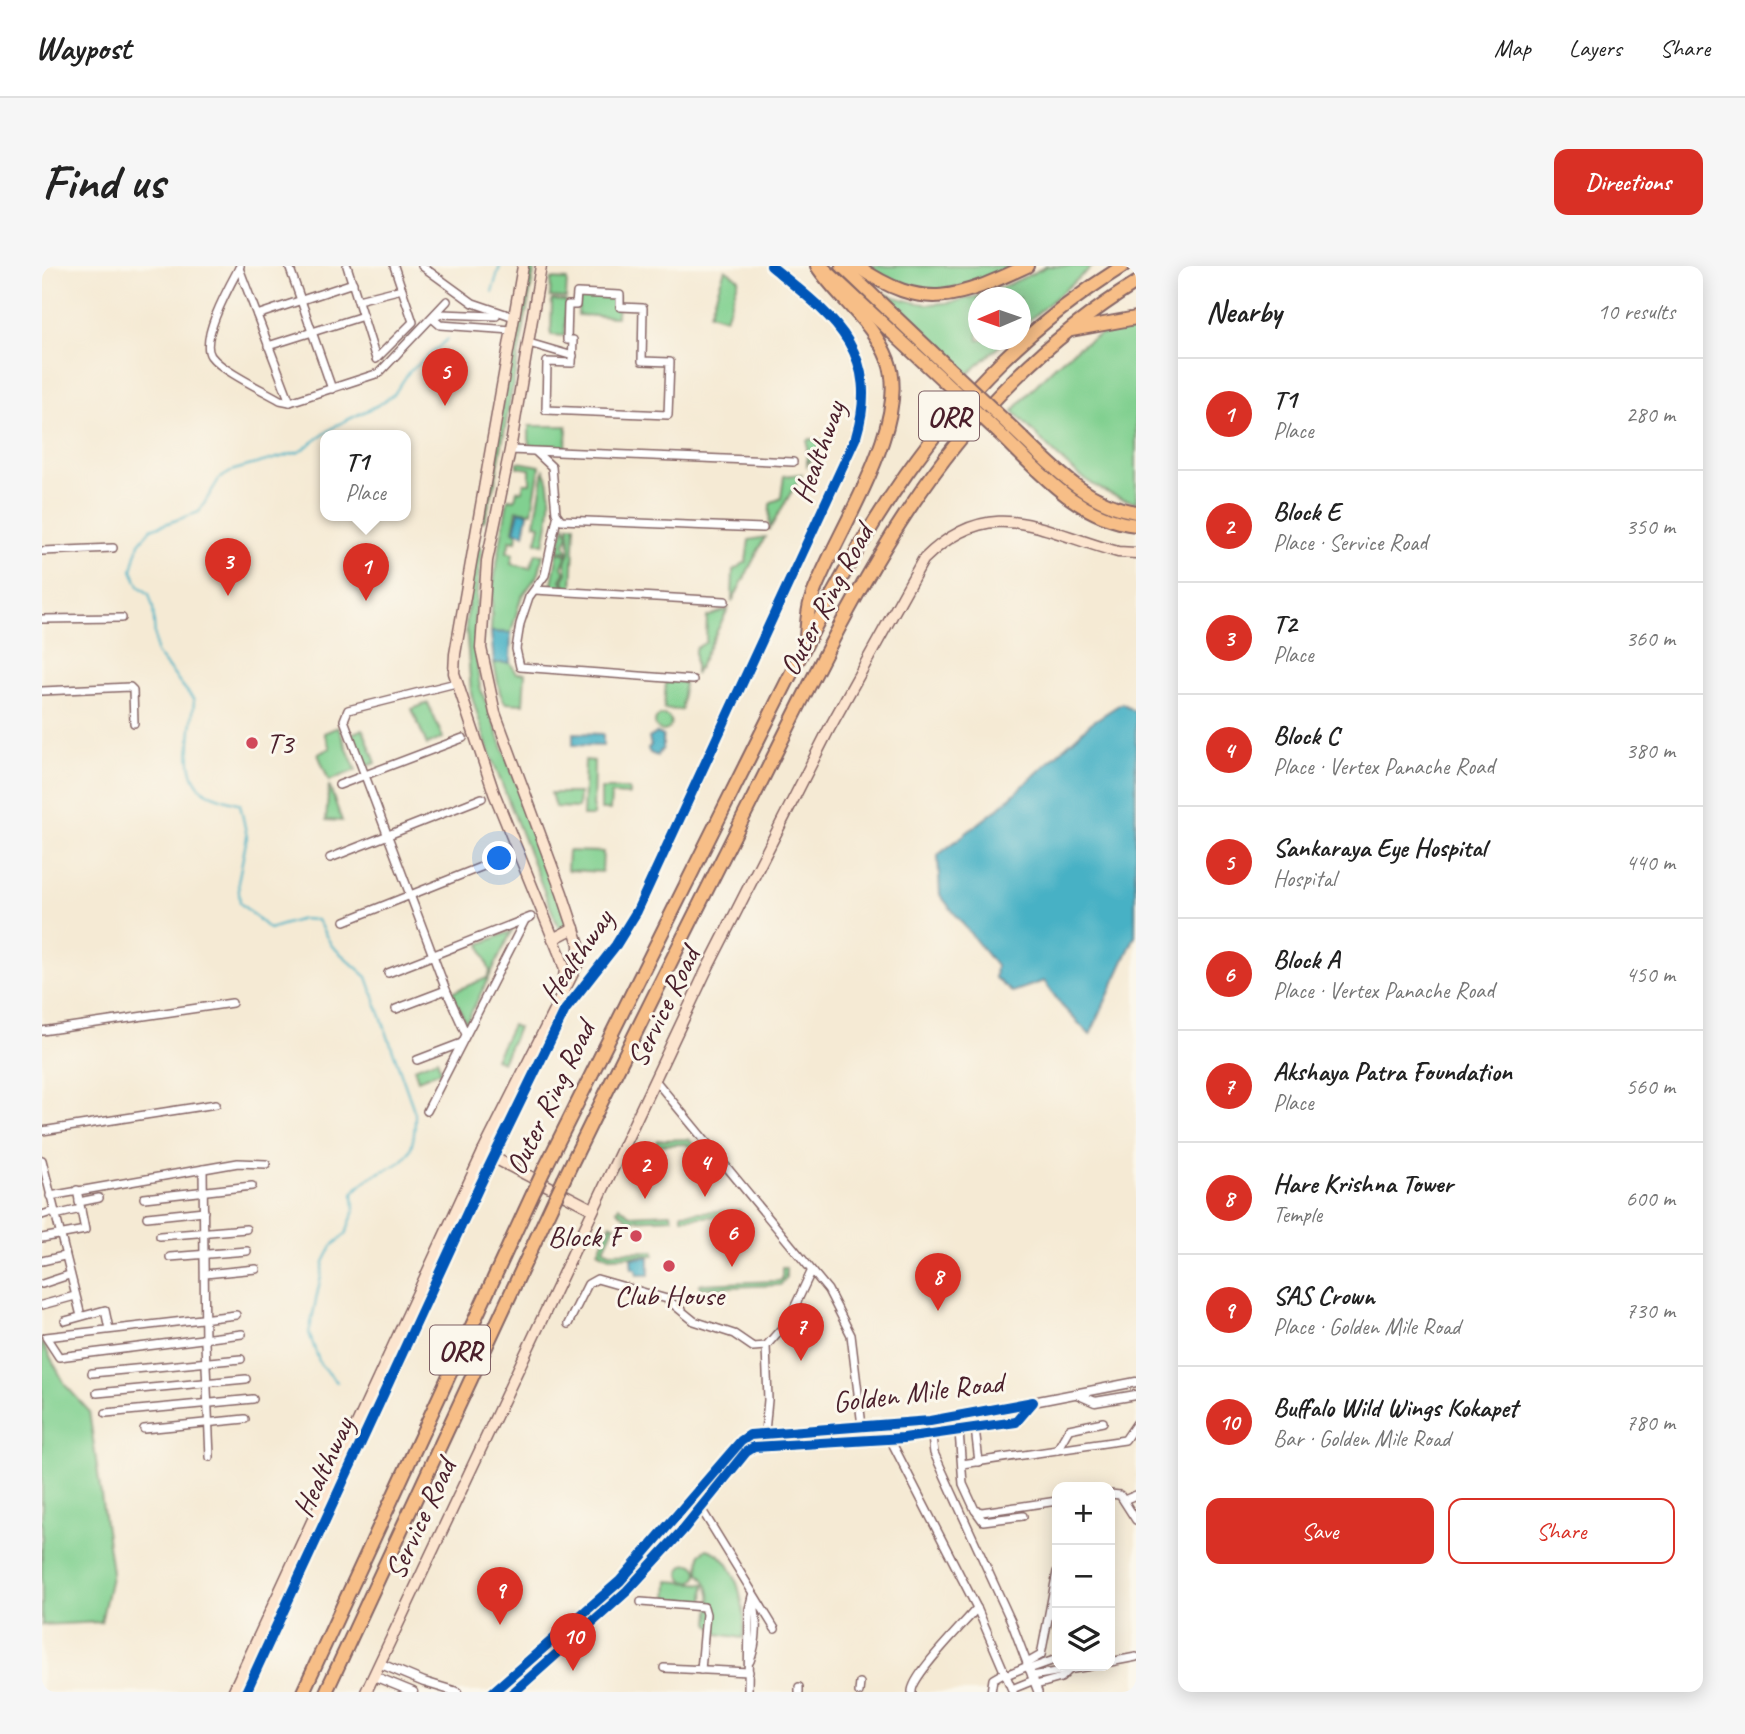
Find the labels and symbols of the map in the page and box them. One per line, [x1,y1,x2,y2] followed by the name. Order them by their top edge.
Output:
[968,287,1031,350] north arrow
[422,348,468,406] pin: 5
[919,391,979,440] road number: ORR
[782,394,854,508] street label: Healthway
[770,514,884,682] street label: Outer Ring Road
[205,538,251,596] pin: 3
[343,543,389,601] pin: 1
[266,724,296,762] place label: T3
[244,735,260,751] marker: T3
[482,841,516,875] your location
[530,901,623,1010] street label: Healthway
[618,937,710,1073] street label: Service Road
[496,1011,605,1181] street label: Outer Ring Road
[682,1139,728,1197] pin: 4
[622,1141,668,1199] pin: 2
[709,1209,755,1267] pin: 6
[548,1217,629,1255] place label: Block F
[628,1228,644,1244] marker: Block F
[915,1253,961,1311] pin: 8
[661,1258,677,1274] marker: Club House
[614,1276,726,1314] place label: Club House
[778,1303,824,1361] pin: 7
[430,1326,490,1374] road number: ORR
[831,1362,1010,1421] street label: Golden Mile Road
[284,1410,363,1523] street label: Healthway
[376,1449,466,1585] street label: Service Road
[477,1567,523,1625] pin: 9
[550,1613,596,1671] pin: 10

